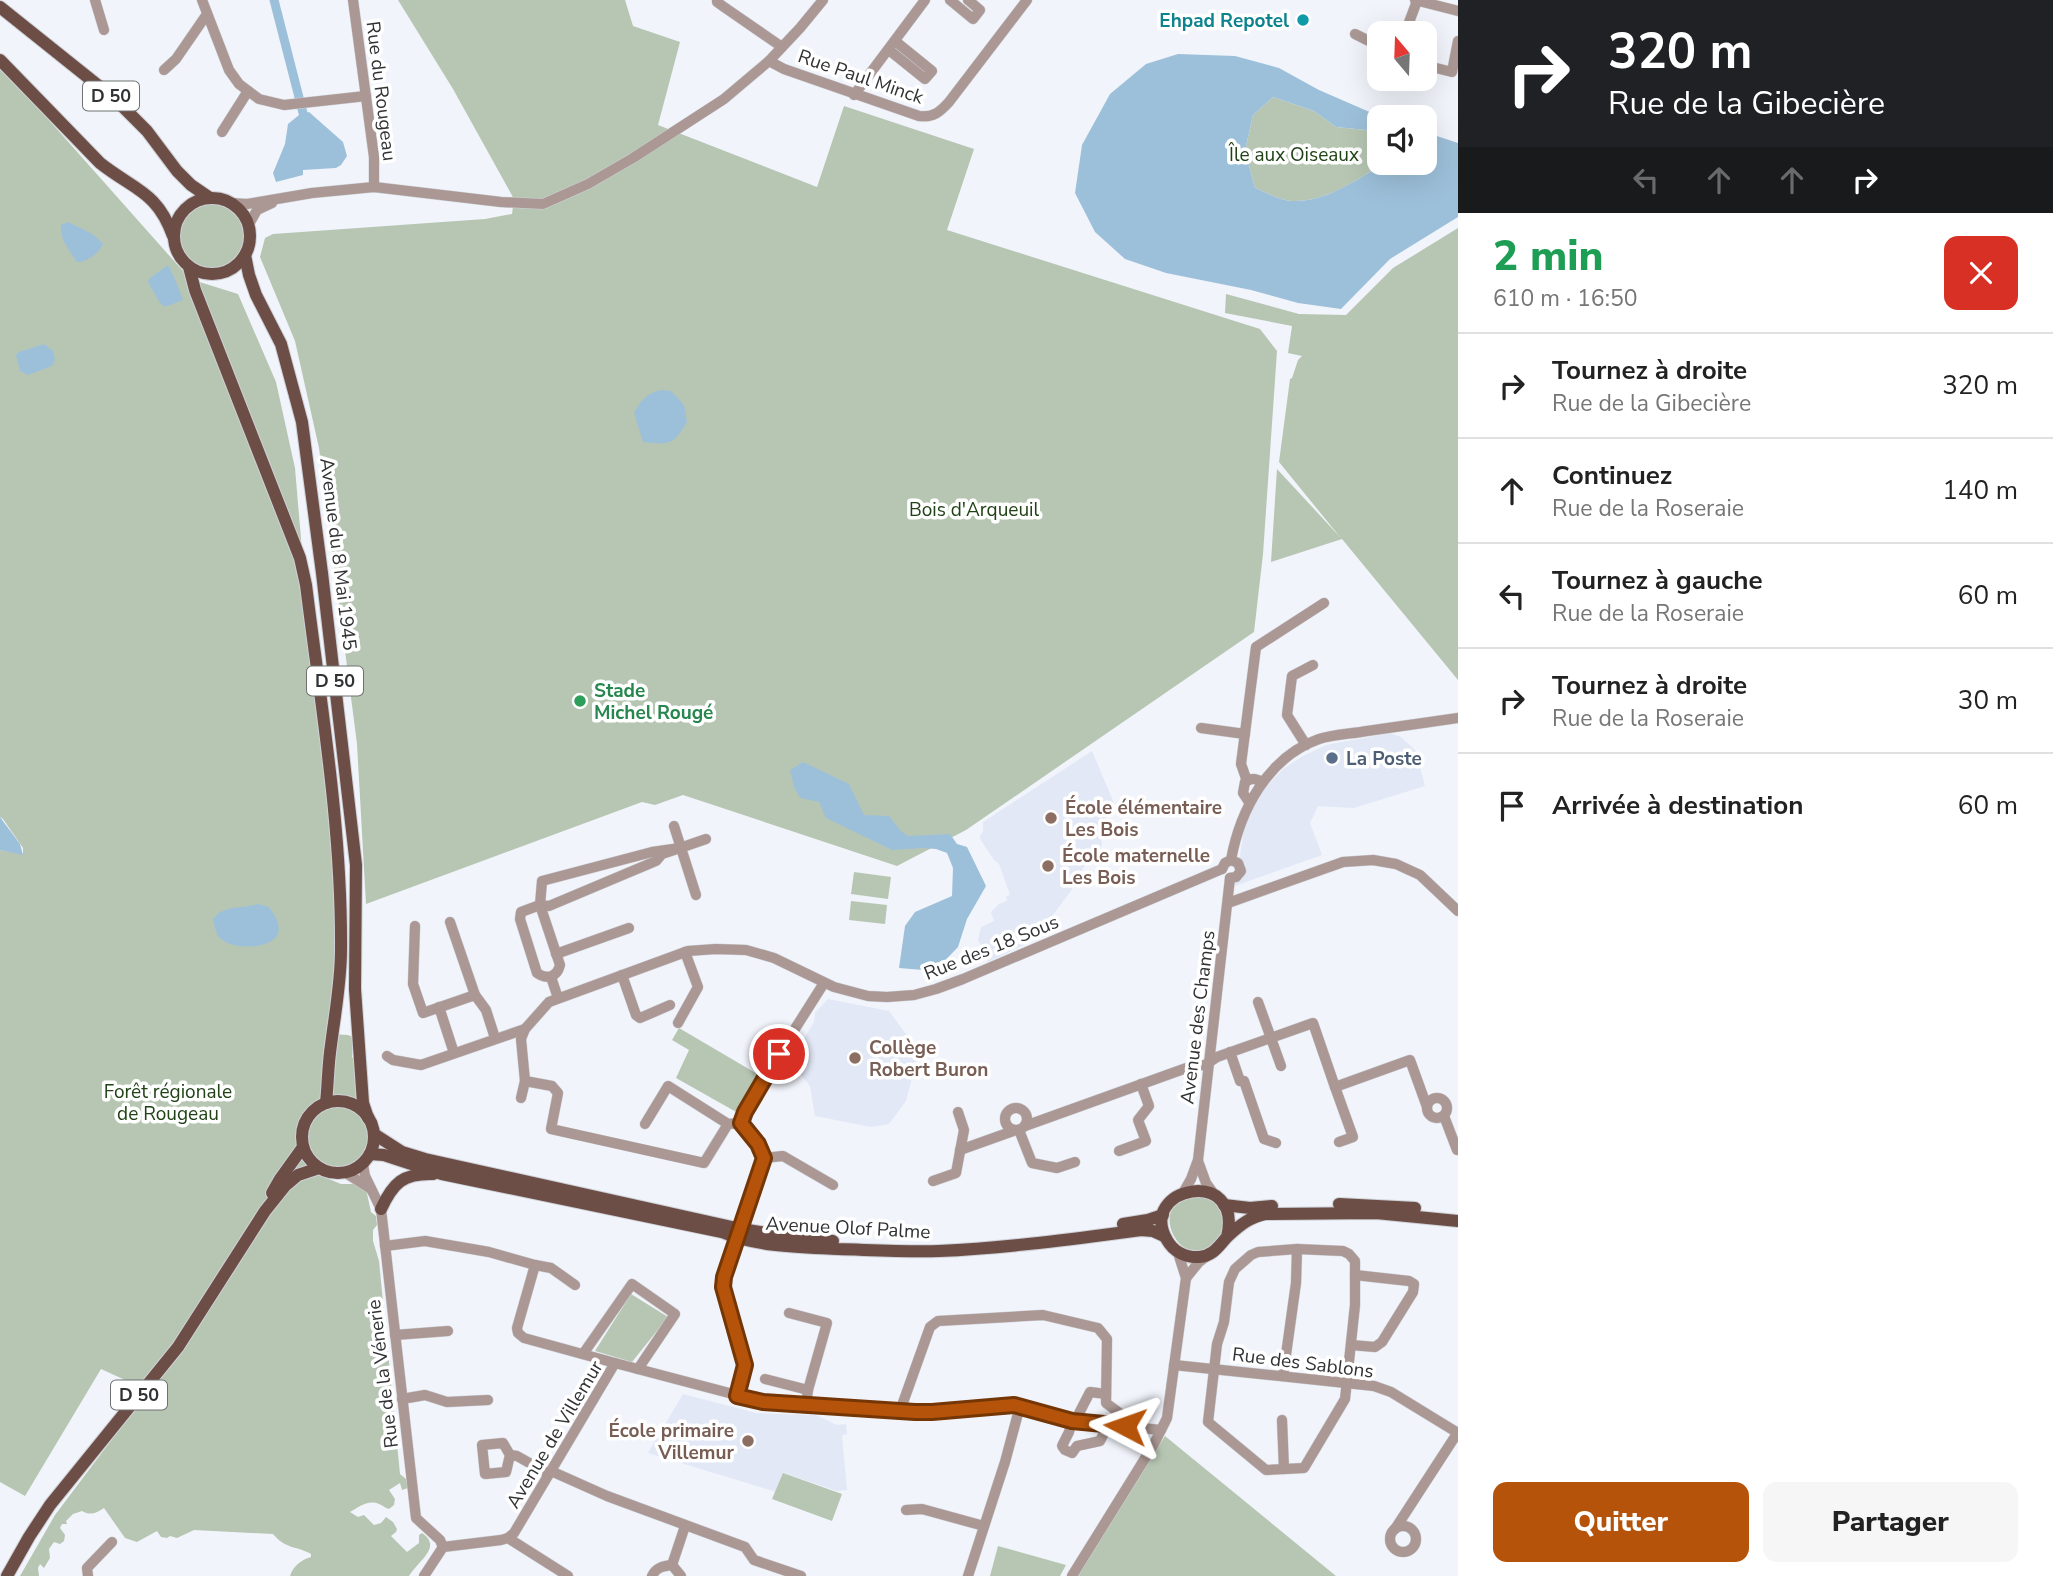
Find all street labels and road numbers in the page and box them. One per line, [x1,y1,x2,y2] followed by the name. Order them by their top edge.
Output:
[360,20,402,163] street label: Rue du Rougeau
[795,43,927,111] street label: Rue Paul Minck
[83,82,139,110] road number: D 50
[313,456,363,652] street label: Avenue du 8 Mai 1945
[307,666,363,696] road number: D 50
[920,909,1063,987] street label: Rue des 18 Sous
[1174,929,1222,1105] street label: Avenue des Champs
[765,1211,931,1245] street label: Avenue Olof Palme
[361,1298,405,1450] street label: Rue de la Vénerie
[1231,1341,1375,1385] street label: Rue des Sablons
[500,1356,609,1513] street label: Avenue de Villemur
[111,1380,167,1410] road number: D 50

